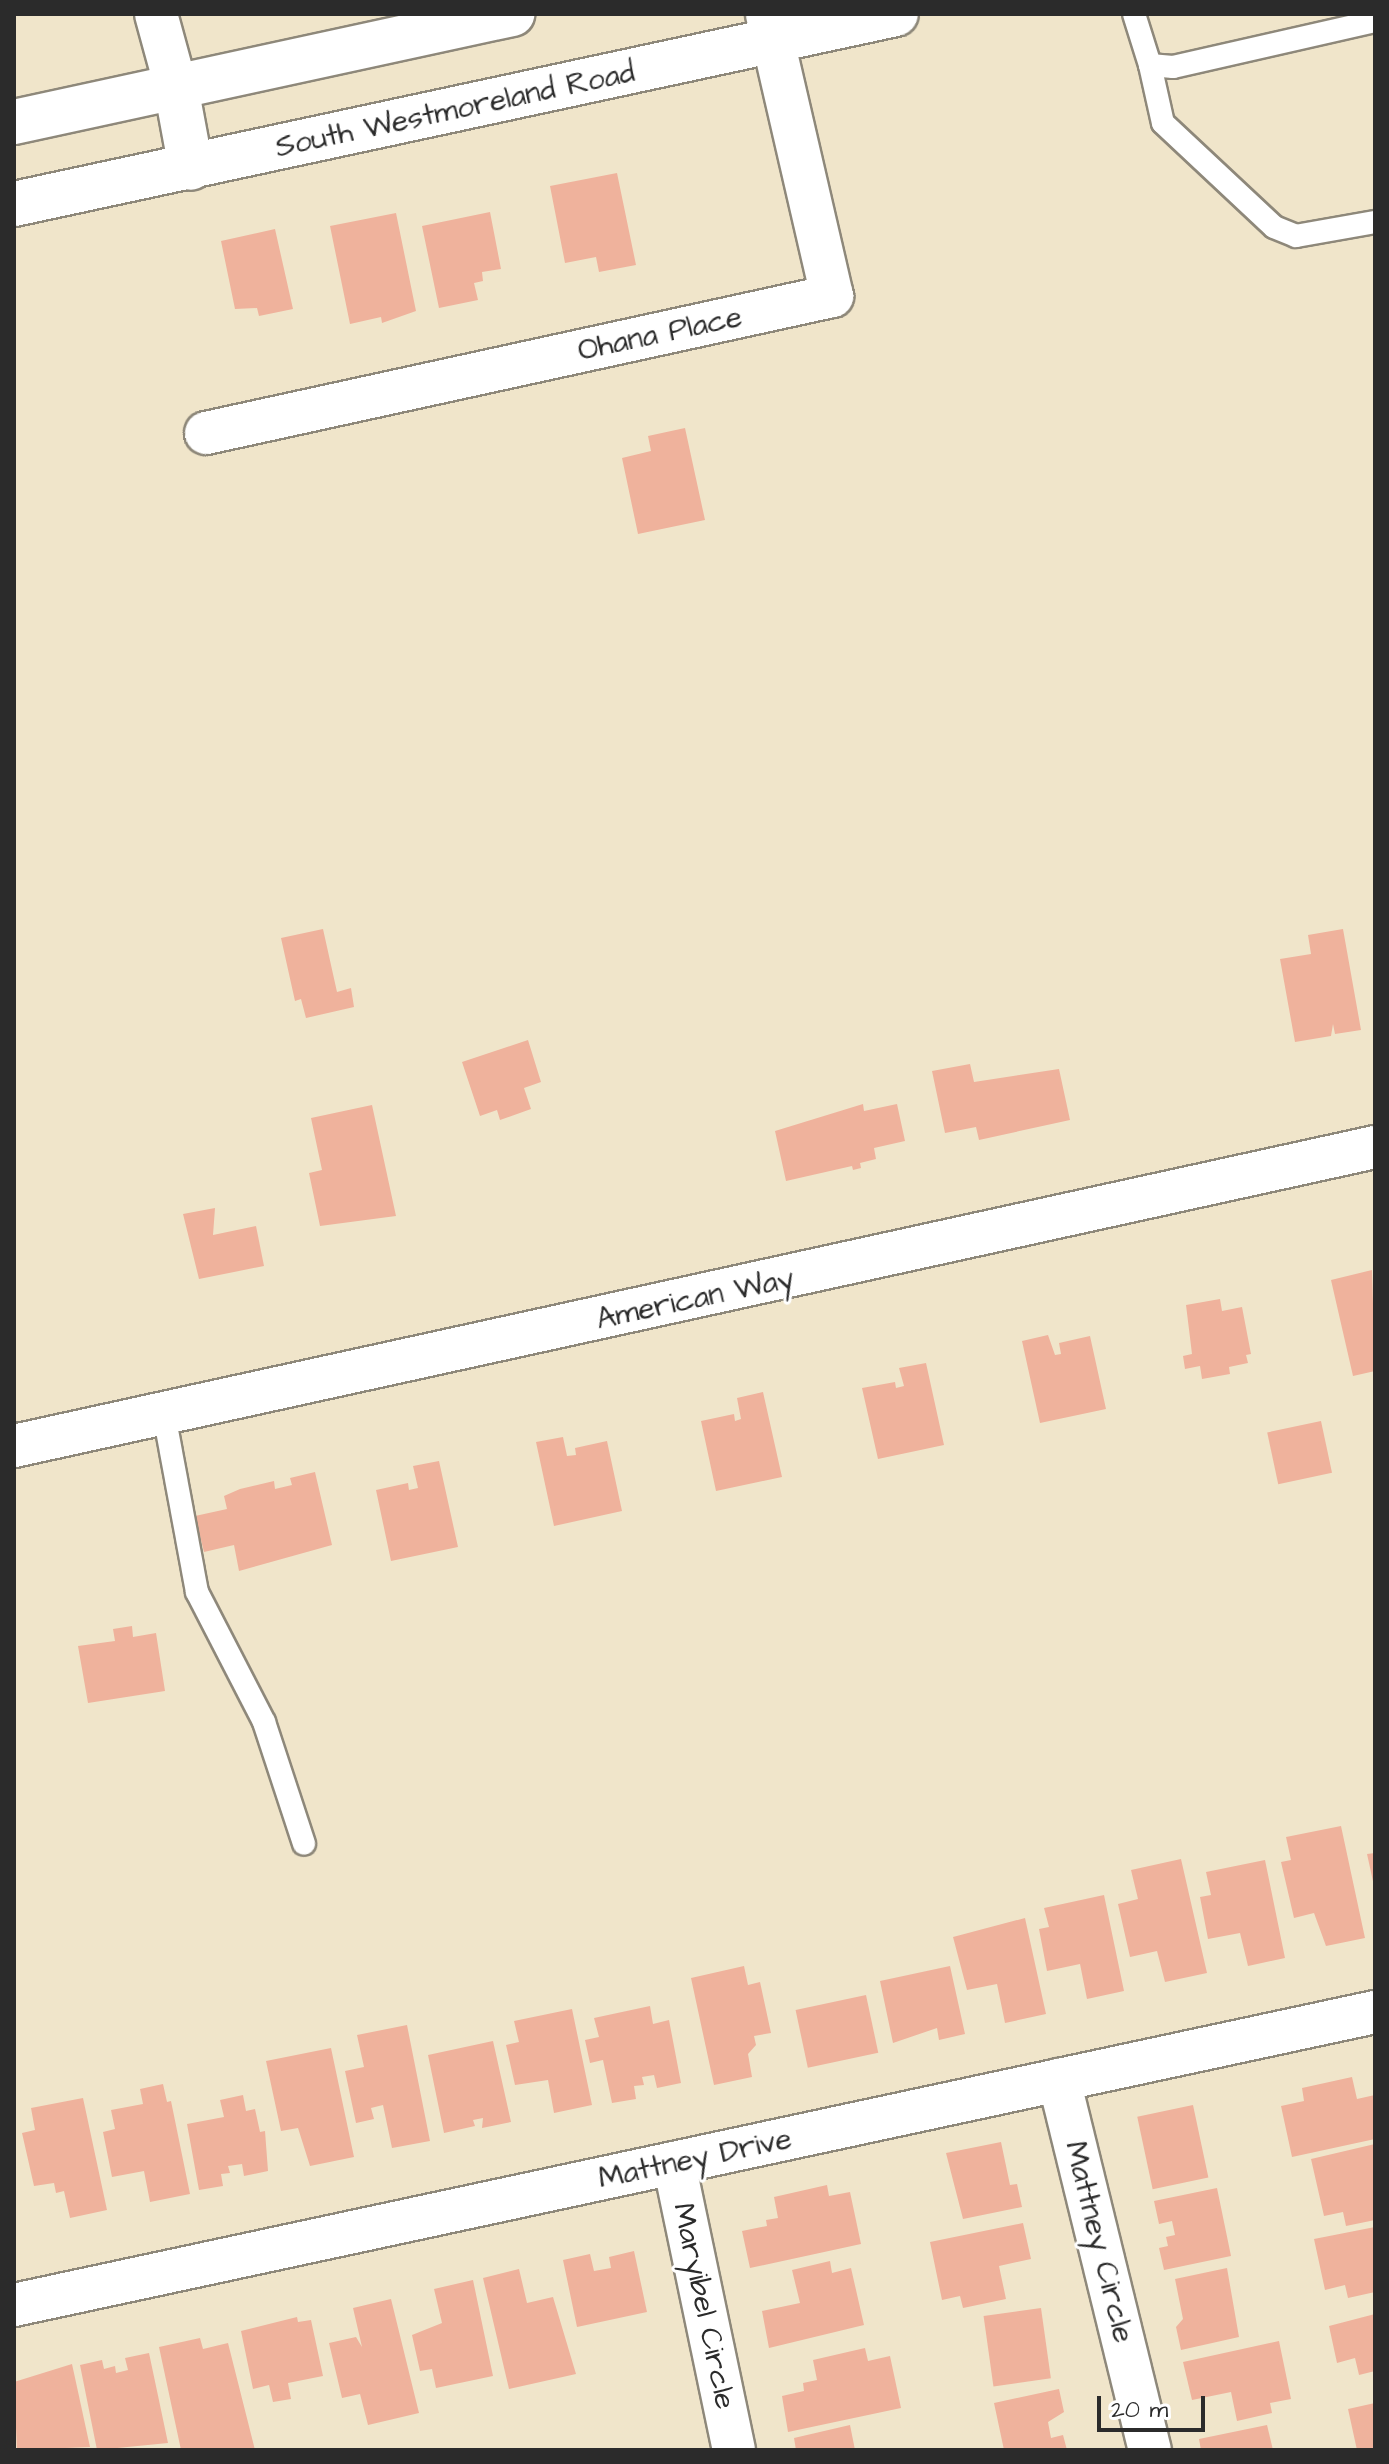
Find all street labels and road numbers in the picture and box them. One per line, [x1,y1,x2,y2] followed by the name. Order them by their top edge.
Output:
[272,54,638,166] street label: South Westmoreland Road
[575,299,745,369] street label: Ohana Place
[593,1260,797,1338] street label: American Way
[595,2121,795,2197] street label: Mattney Drive
[1057,2138,1141,2346] street label: Mattney Circle
[665,2200,743,2412] street label: Maryibel Circle

